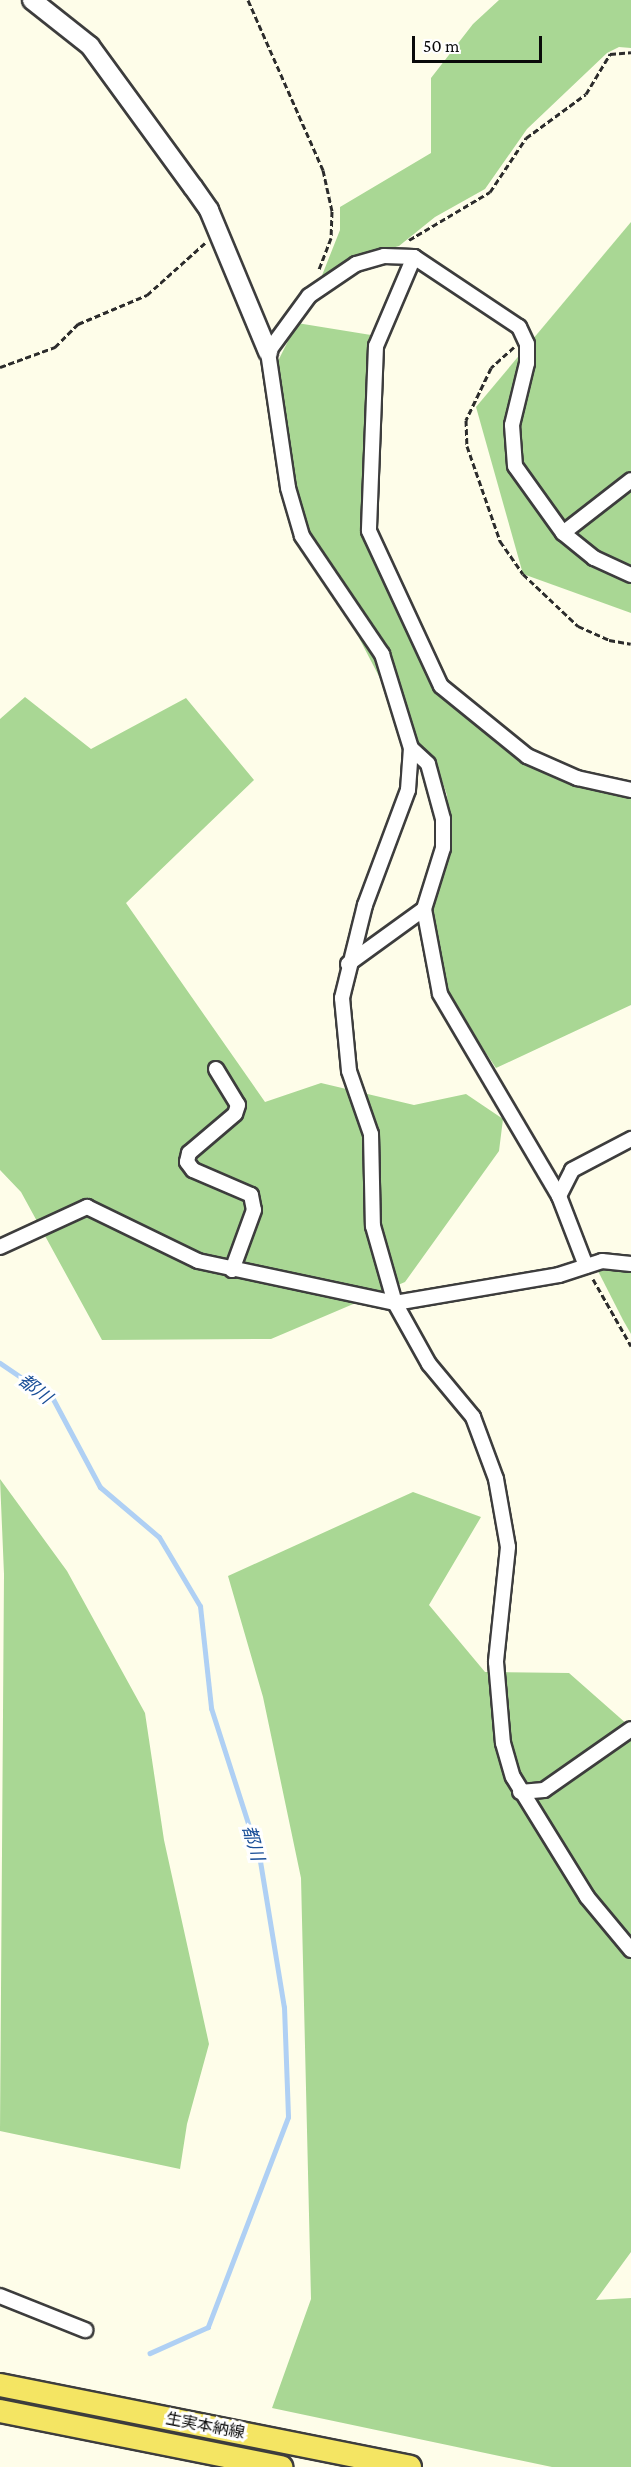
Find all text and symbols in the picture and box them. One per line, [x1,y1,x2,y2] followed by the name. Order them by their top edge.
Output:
[415,24,546,62] scale bar
[423,36,460,56] text: 50 m
[14,1369,56,1409] water label: 都川
[238,1823,268,1863] water label: 都川
[164,2409,246,2443] street label: 生実本納線

